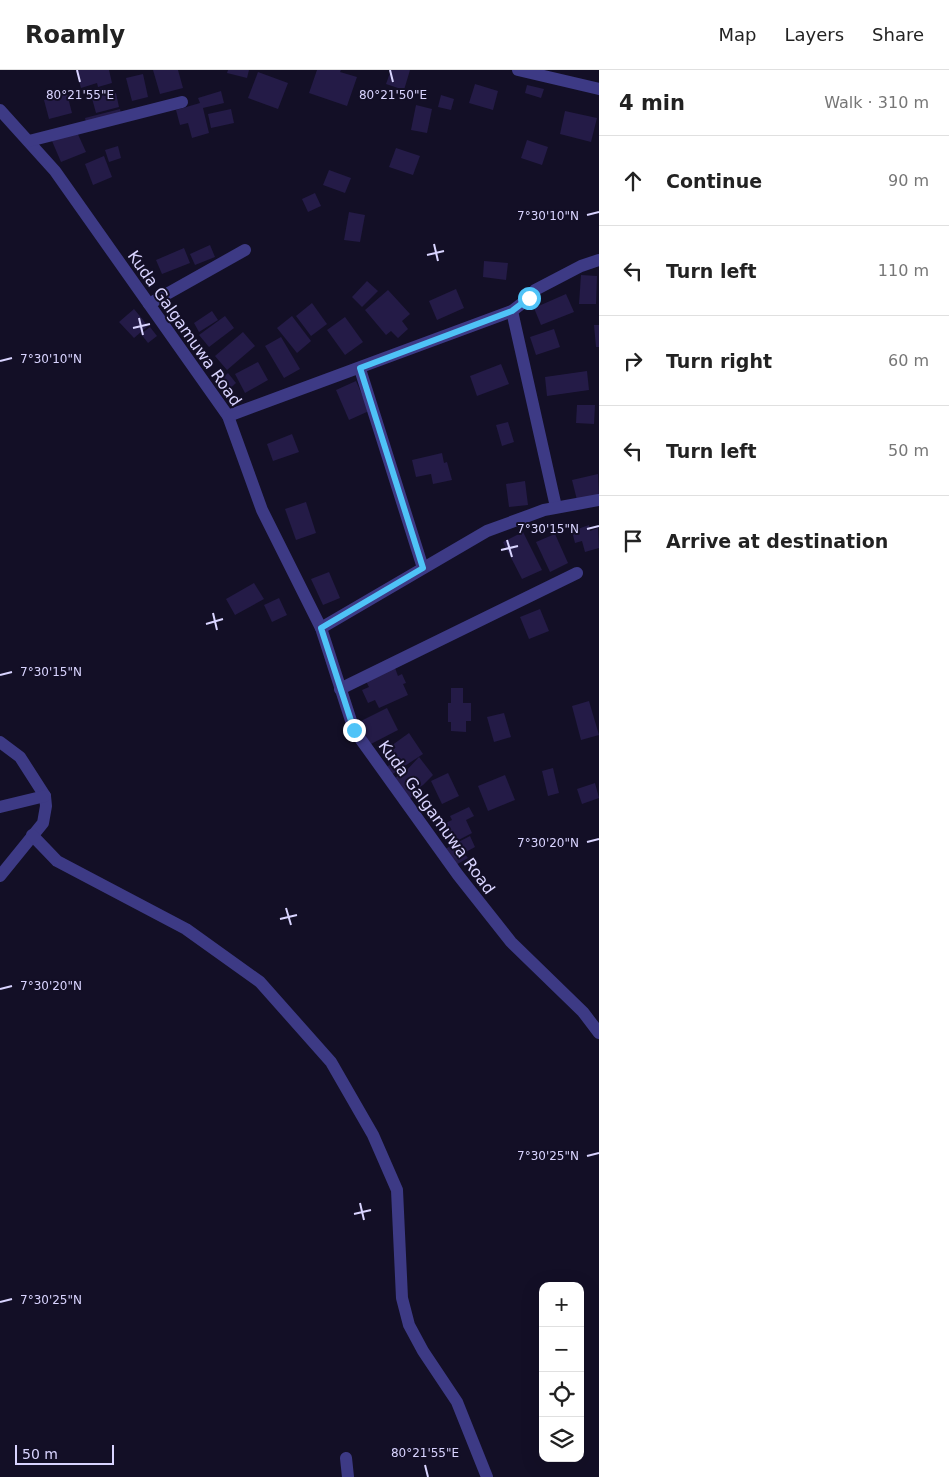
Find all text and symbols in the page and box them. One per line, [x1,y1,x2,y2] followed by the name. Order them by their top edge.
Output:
[25,21,125,49] text: Roamly
[718,24,756,45] text: Map
[784,24,844,45] text: Layers
[872,24,924,45] text: Share
[46,88,114,102] text: 80°21'55"E
[359,88,427,102] text: 80°21'50"E
[619,91,685,115] text: 4 min
[824,93,929,112] text: Walk · 310 m
[619,167,647,195] icon: ahead
[666,170,762,192] text: Continue
[888,171,929,190] text: 90 m
[517,209,579,223] text: 7°30'10"N
[124,247,246,410] street label: Kuda Galgamuwa Road
[619,257,647,285] icon: left
[666,260,757,282] text: Turn left
[878,261,929,280] text: 110 m
[518,287,541,310] route start
[619,347,647,375] icon: right
[666,350,772,372] text: Turn right
[888,351,929,370] text: 60 m
[20,352,82,366] text: 7°30'10"N
[619,437,647,465] icon: left
[666,440,757,462] text: Turn left
[888,441,929,460] text: 50 m
[517,522,579,536] text: 7°30'15"N
[619,527,647,555] icon: arrive
[666,530,888,552] text: Arrive at destination
[20,665,82,679] text: 7°30'15"N
[343,719,366,742] route end
[374,737,499,898] street label: Kuda Galgamuwa Road
[517,836,579,850] text: 7°30'20"N
[20,979,82,993] text: 7°30'20"N
[517,1149,579,1163] text: 7°30'25"N
[539,1282,584,1462] map controls
[539,1282,584,1327] button: +
[20,1293,82,1307] text: 7°30'25"N
[539,1327,584,1372] button: −
[539,1372,584,1417] button: locate
[539,1417,584,1462] button: layers
[15,1442,114,1465] scale bar
[22,1446,58,1462] text: 50 m
[391,1446,459,1460] text: 80°21'55"E

